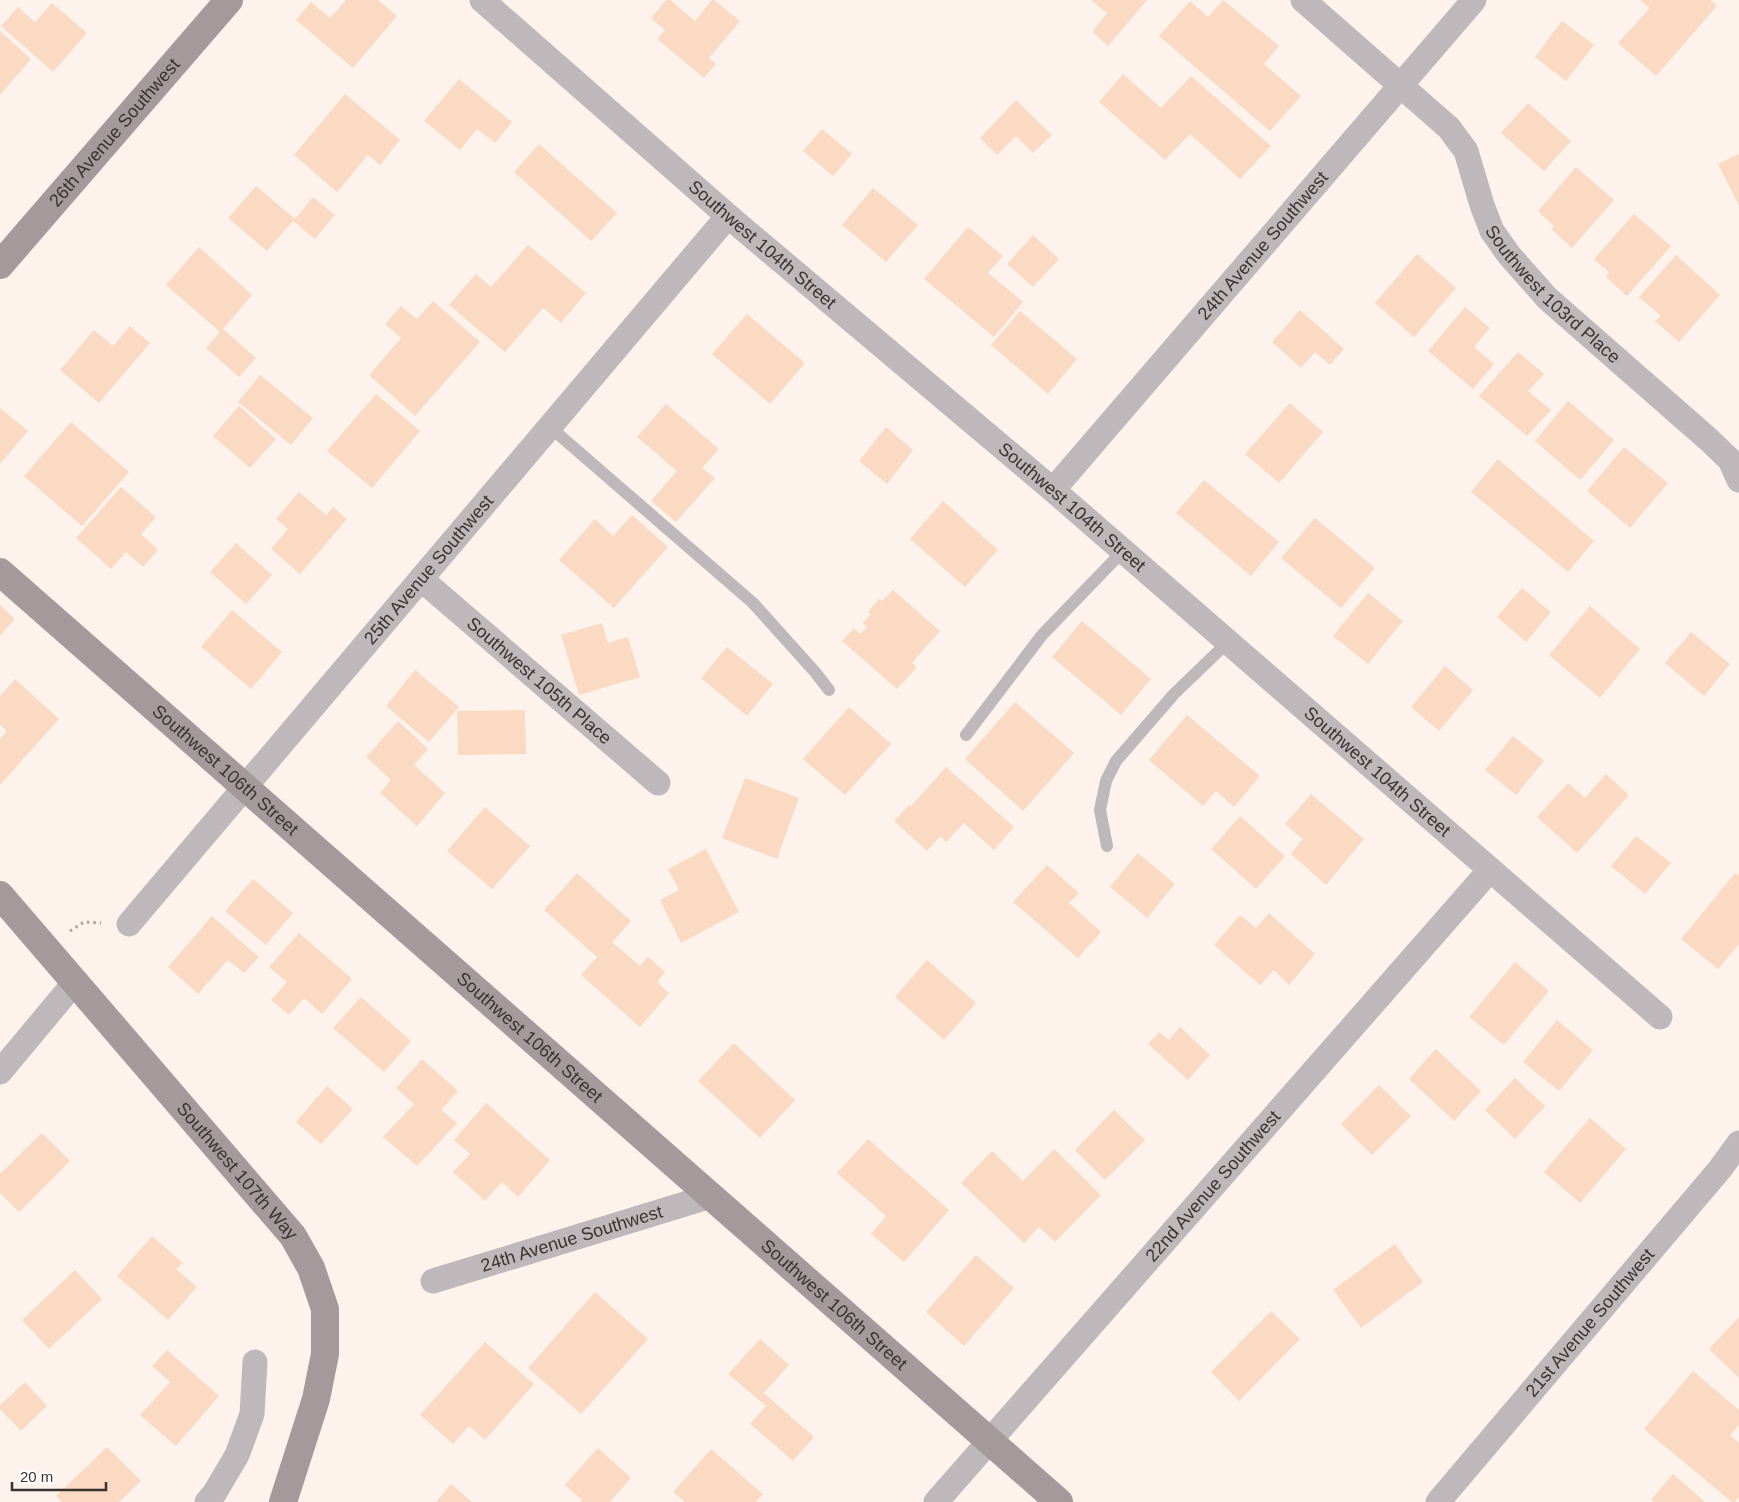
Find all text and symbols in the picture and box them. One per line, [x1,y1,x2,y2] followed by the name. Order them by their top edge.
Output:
[45,55,184,211] street label: 26th Avenue Southwest
[1194,168,1332,324] street label: 24th Avenue Southwest
[685,176,840,313] street label: Southwest 104th Street
[1481,221,1624,367] street label: Southwest 103rd Place
[994,438,1150,576] street label: Southwest 104th Street
[360,491,497,648] street label: 25th Avenue Southwest
[463,613,616,748] street label: Southwest 105th Place
[148,701,302,839] street label: Southwest 106th Street
[1300,703,1455,841] street label: Southwest 104th Street
[453,968,607,1107] street label: Southwest 106th Street
[173,1098,302,1244] street label: Southwest 107th Way
[1141,1107,1284,1266] street label: 22nd Avenue Southwest
[478,1201,665,1276] street label: 24th Avenue Southwest
[757,1235,911,1374] street label: Southwest 106th Street
[1522,1244,1658,1401] street label: 21st Avenue Southwest
[12,1460,106,1492] scale bar
[20,1468,53,1485] text: 20 m

